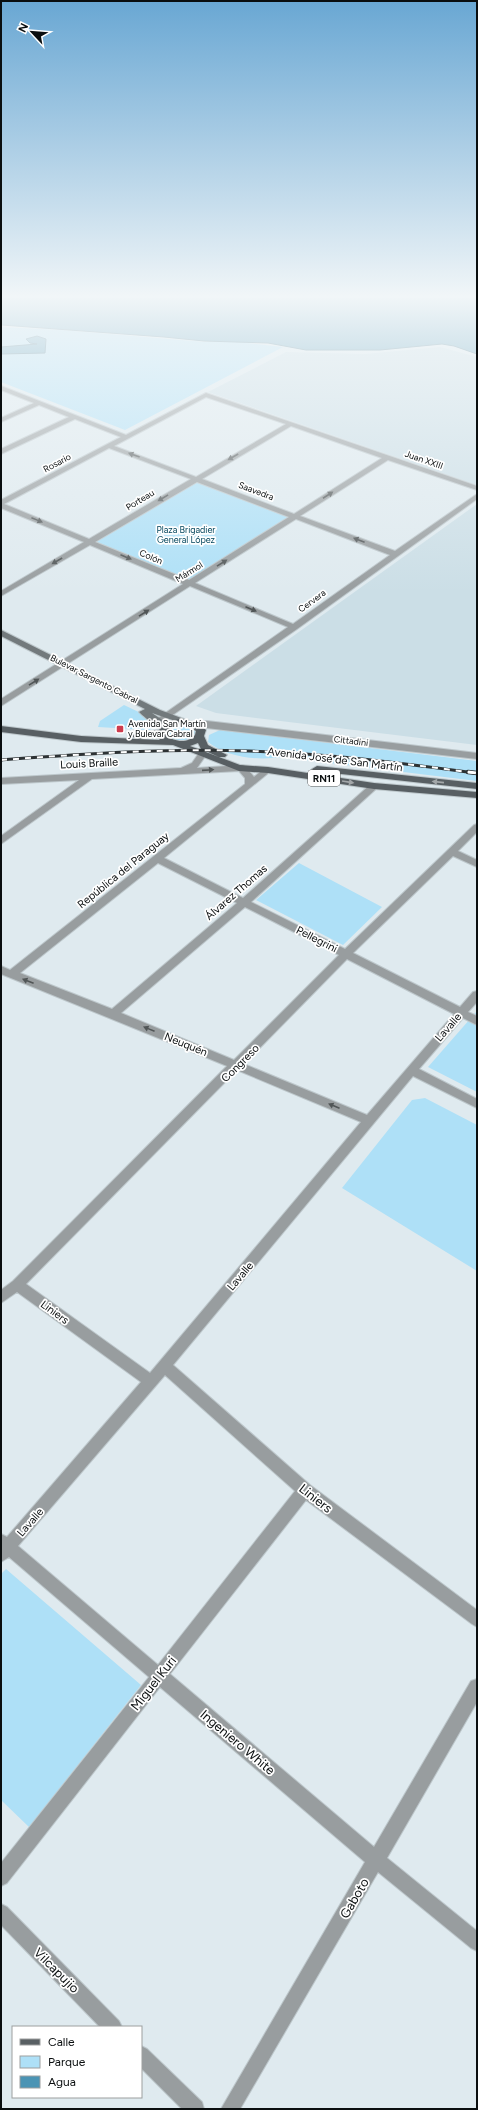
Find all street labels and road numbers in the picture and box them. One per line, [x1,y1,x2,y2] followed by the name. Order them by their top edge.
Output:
[404,448,445,471] street label: Juan XXIII
[41,451,73,474] street label: Rosario
[237,479,276,502] street label: Saavedra
[123,487,156,512] street label: Porteau
[138,547,164,566] street label: Colón
[173,559,204,584] street label: Mármol
[296,587,328,614] street label: Cervera
[49,652,140,705] street label: Bulevar Sargento Cabral
[333,733,369,748] street label: Cittadini
[267,745,403,774] street label: Avenida José de San Martín
[60,755,118,772] street label: Louis Braille
[308,770,340,786] road number: RN11
[75,829,172,911] street label: República del Paraguay
[203,862,270,923] street label: Álvarez Thomas
[294,924,340,955] street label: Pellegrini
[433,1010,464,1044] street label: Lavalle
[162,1030,209,1059] street label: Neuquén
[219,1042,262,1085] street label: Congreso
[225,1259,256,1293] street label: Lavalle
[38,1298,71,1327] street label: Liniers
[296,1481,335,1516] street label: Liniers
[15,1505,46,1539] street label: Lavalle
[128,1653,179,1713] street label: Miguel Kuri
[197,1707,278,1778] street label: Ingeniero White
[337,1875,372,1921] street label: Gaboto
[31,1945,82,1996] street label: Vilcapujio

